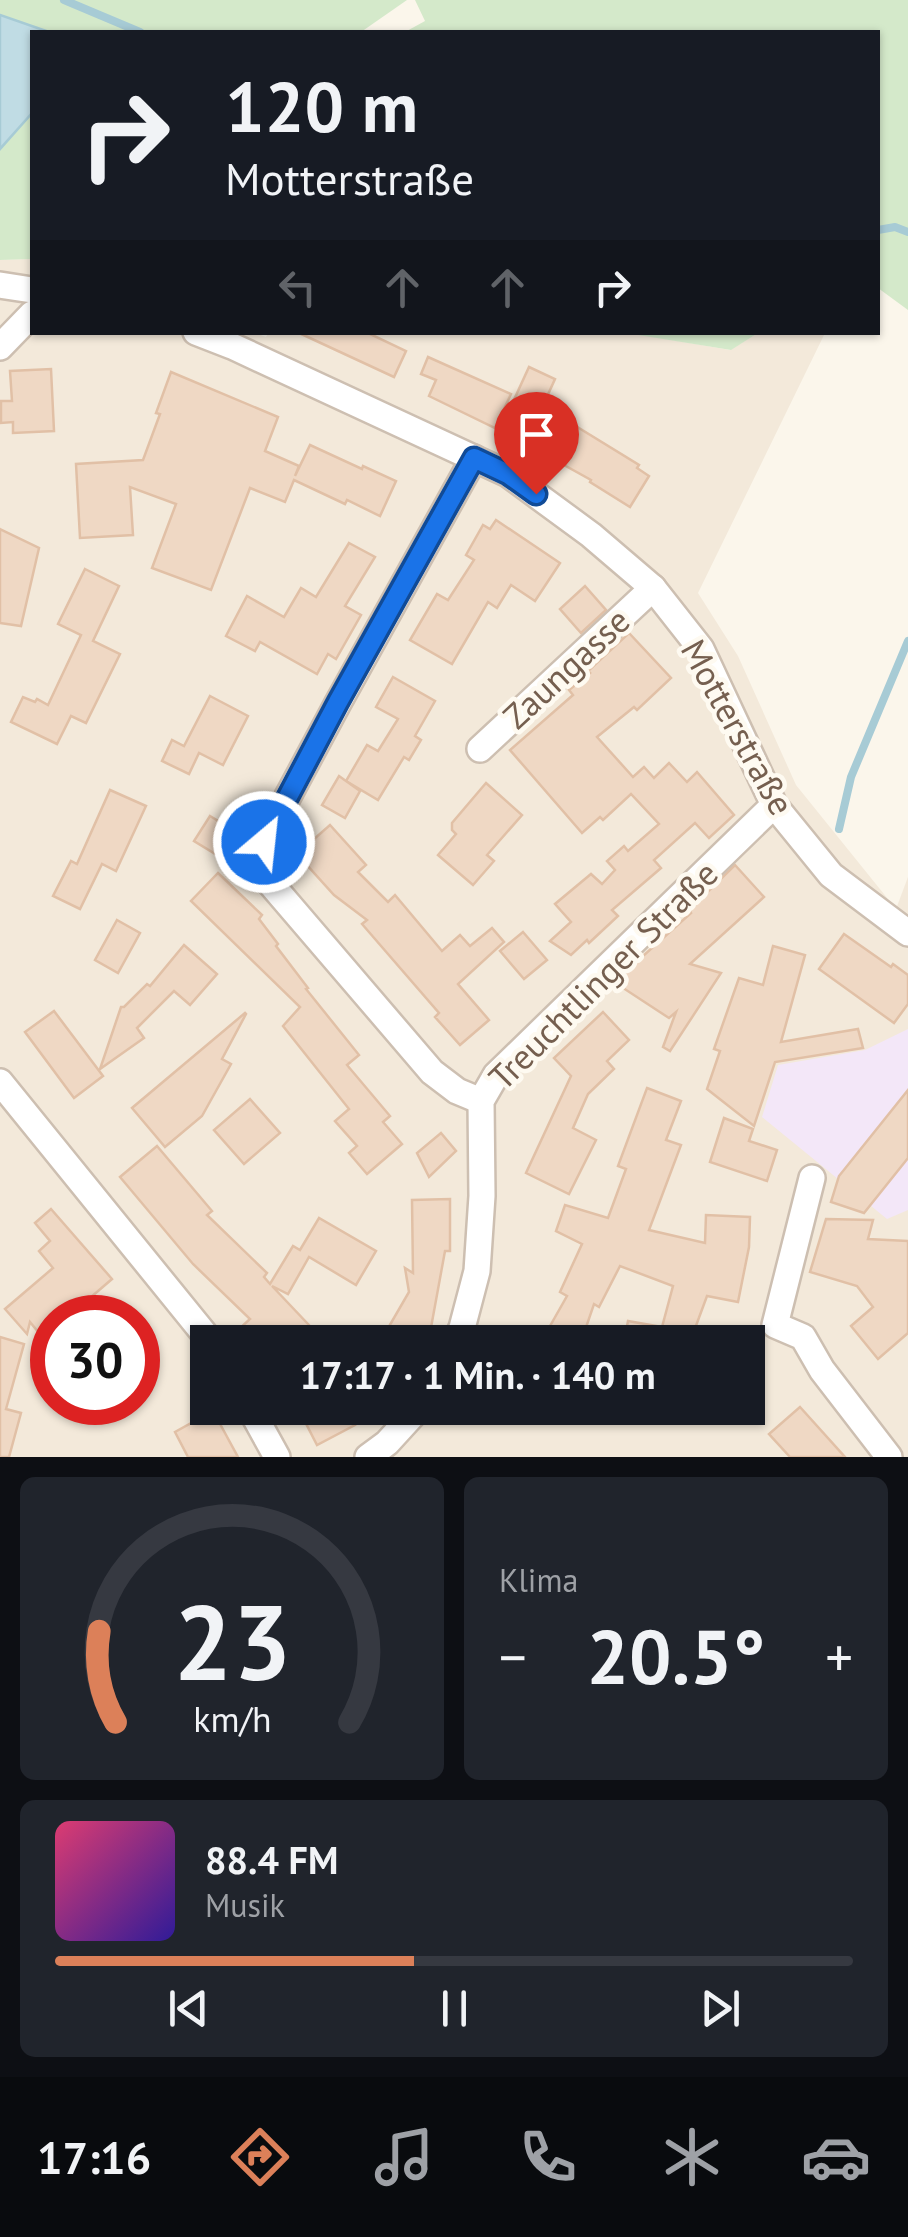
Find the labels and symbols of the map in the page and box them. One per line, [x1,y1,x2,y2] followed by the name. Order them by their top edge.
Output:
[494,392,579,495] pin
[493,598,639,738] street label: Zaungasse
[671,631,805,823] street label: Motterstraße
[212,790,316,894] position arrow
[479,851,727,1099] street label: Treuchtlinger Straße
[30,1295,160,1425] speed limit sign: 30

